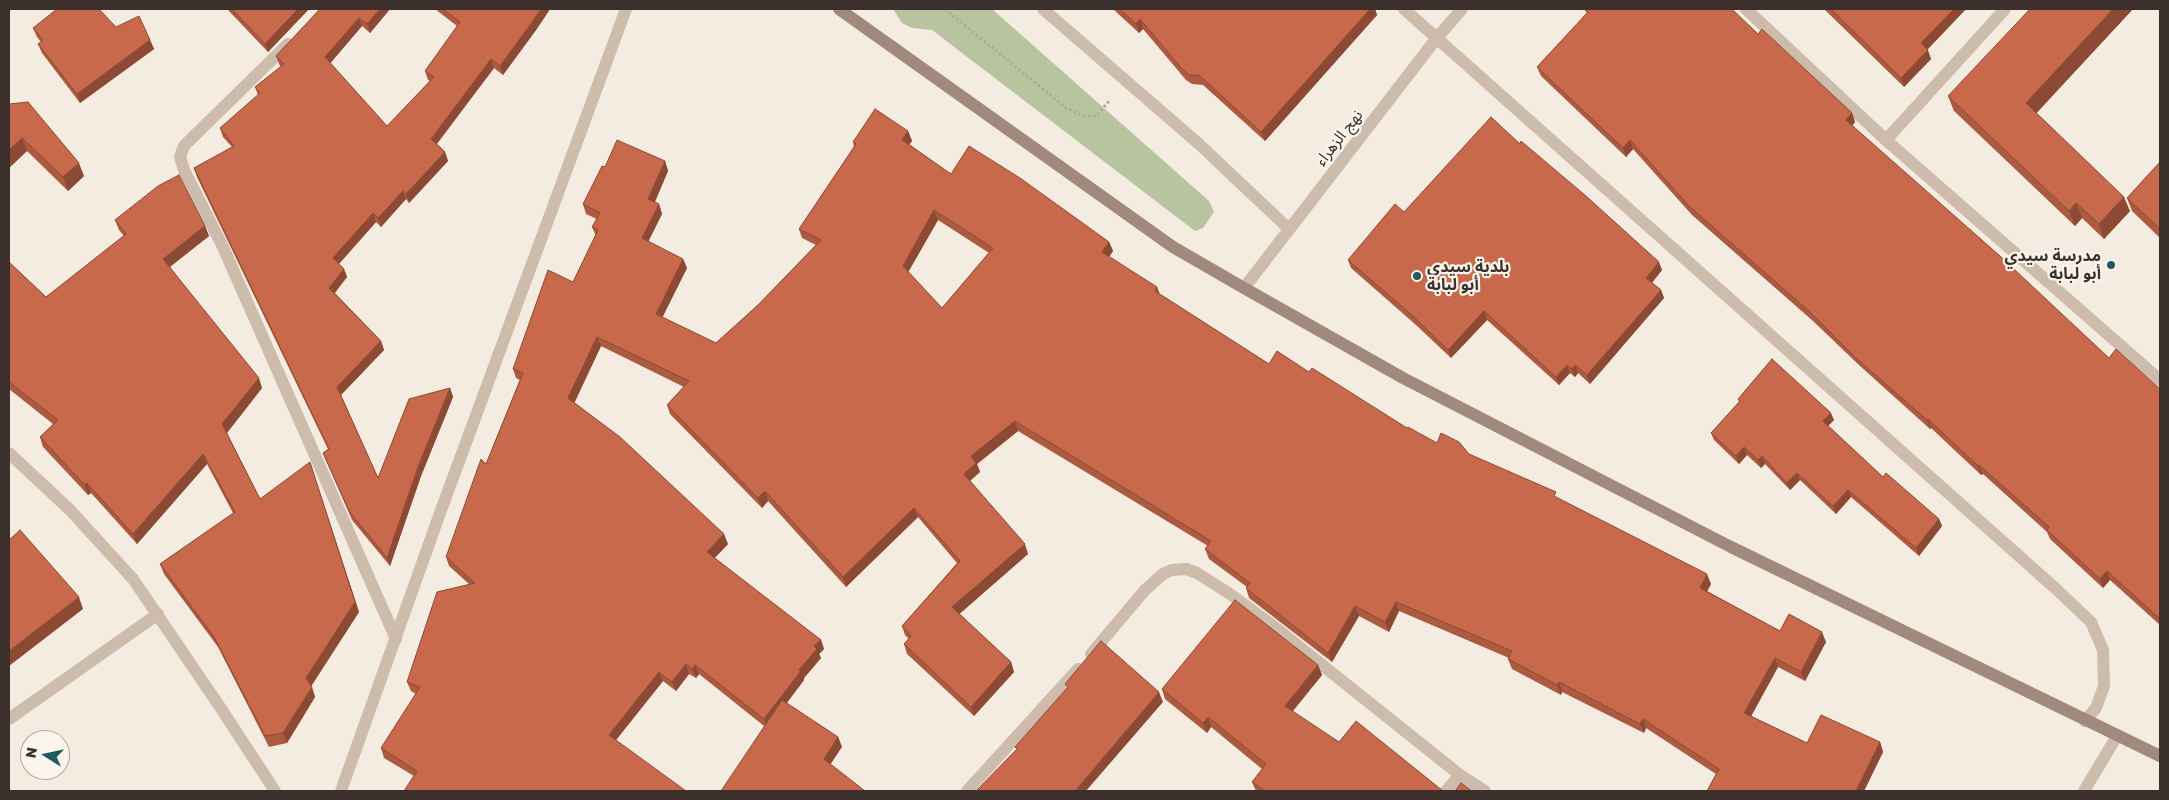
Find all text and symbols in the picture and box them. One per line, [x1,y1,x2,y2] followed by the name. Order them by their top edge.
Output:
[1311,106,1367,170] street label: نهج الزهراء
[2004,246,2101,284] place label: مدرسة سيدي أبو لبابة
[1427,257,1509,295] place label: بلدية سيدي أبو لبابة
[2105,259,2117,271] marker: مدرسة سيدي أبو لبابة
[1411,270,1423,282] marker: بلدية سيدي أبو لبابة
[20,730,70,780] north arrow
[21,746,40,759] text: N

